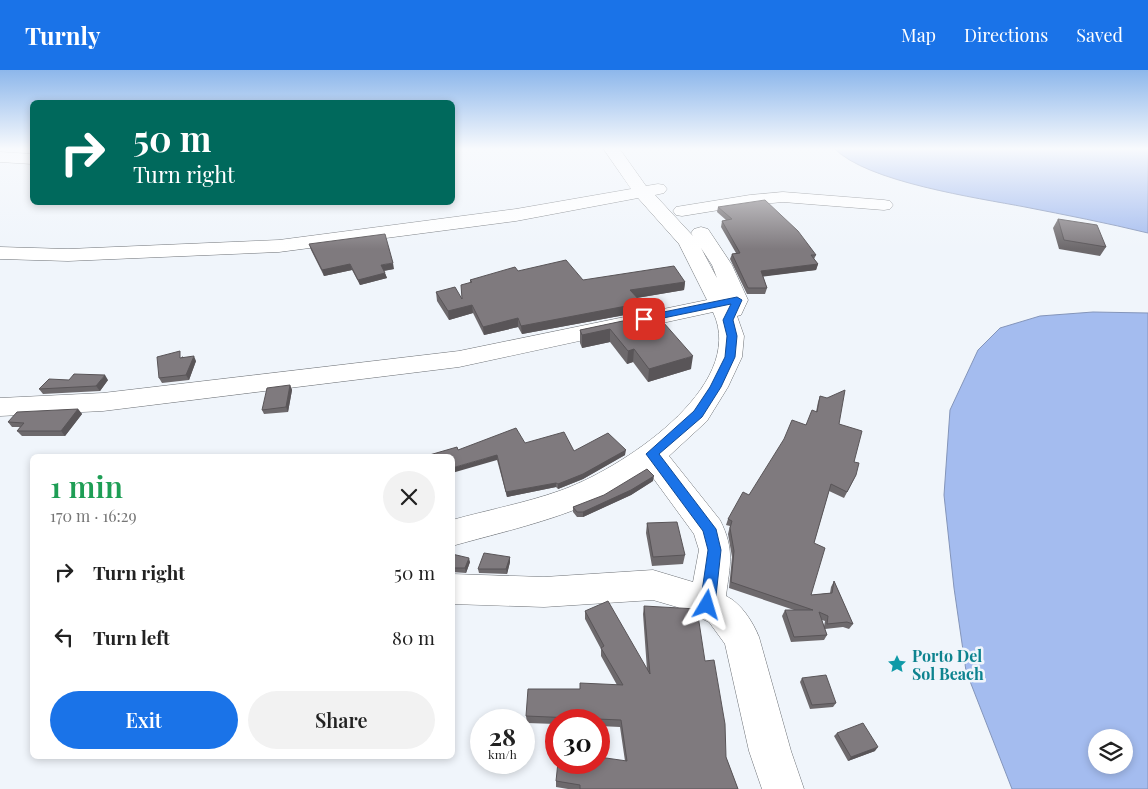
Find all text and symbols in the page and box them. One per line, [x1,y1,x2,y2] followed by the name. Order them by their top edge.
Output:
[25,19,100,51] text: Turnly
[901,23,936,47] text: Map
[964,23,1048,47] text: Directions
[1076,23,1123,47] text: Saved
[133,114,211,161] text: 50 m
[50,120,115,185] icon: right
[133,159,235,189] text: Turn right
[623,298,665,340] pin
[630,305,658,333] icon: arrive
[50,466,123,506] text: 1 min
[383,471,435,523] button: close
[50,505,137,526] text: 170 m · 16:29
[50,558,78,586] icon: right
[93,559,185,585] text: Turn right
[394,559,435,585] text: 50 m
[680,578,732,630] position arrow
[50,623,78,651] icon: left
[93,624,170,650] text: Turn left
[392,624,435,650] text: 80 m
[912,645,984,684] place label: Porto Del Sol Beach
[886,653,908,675] place icon: Porto Del Sol Beach
[50,691,238,749] button: Exit
[248,691,435,749] button: Share
[545,709,610,774] speed limit sign: 30
[489,719,516,752] text: 28
[1088,729,1133,774] map controls
[1088,729,1133,774] button: layers
[488,746,517,762] text: km/h

